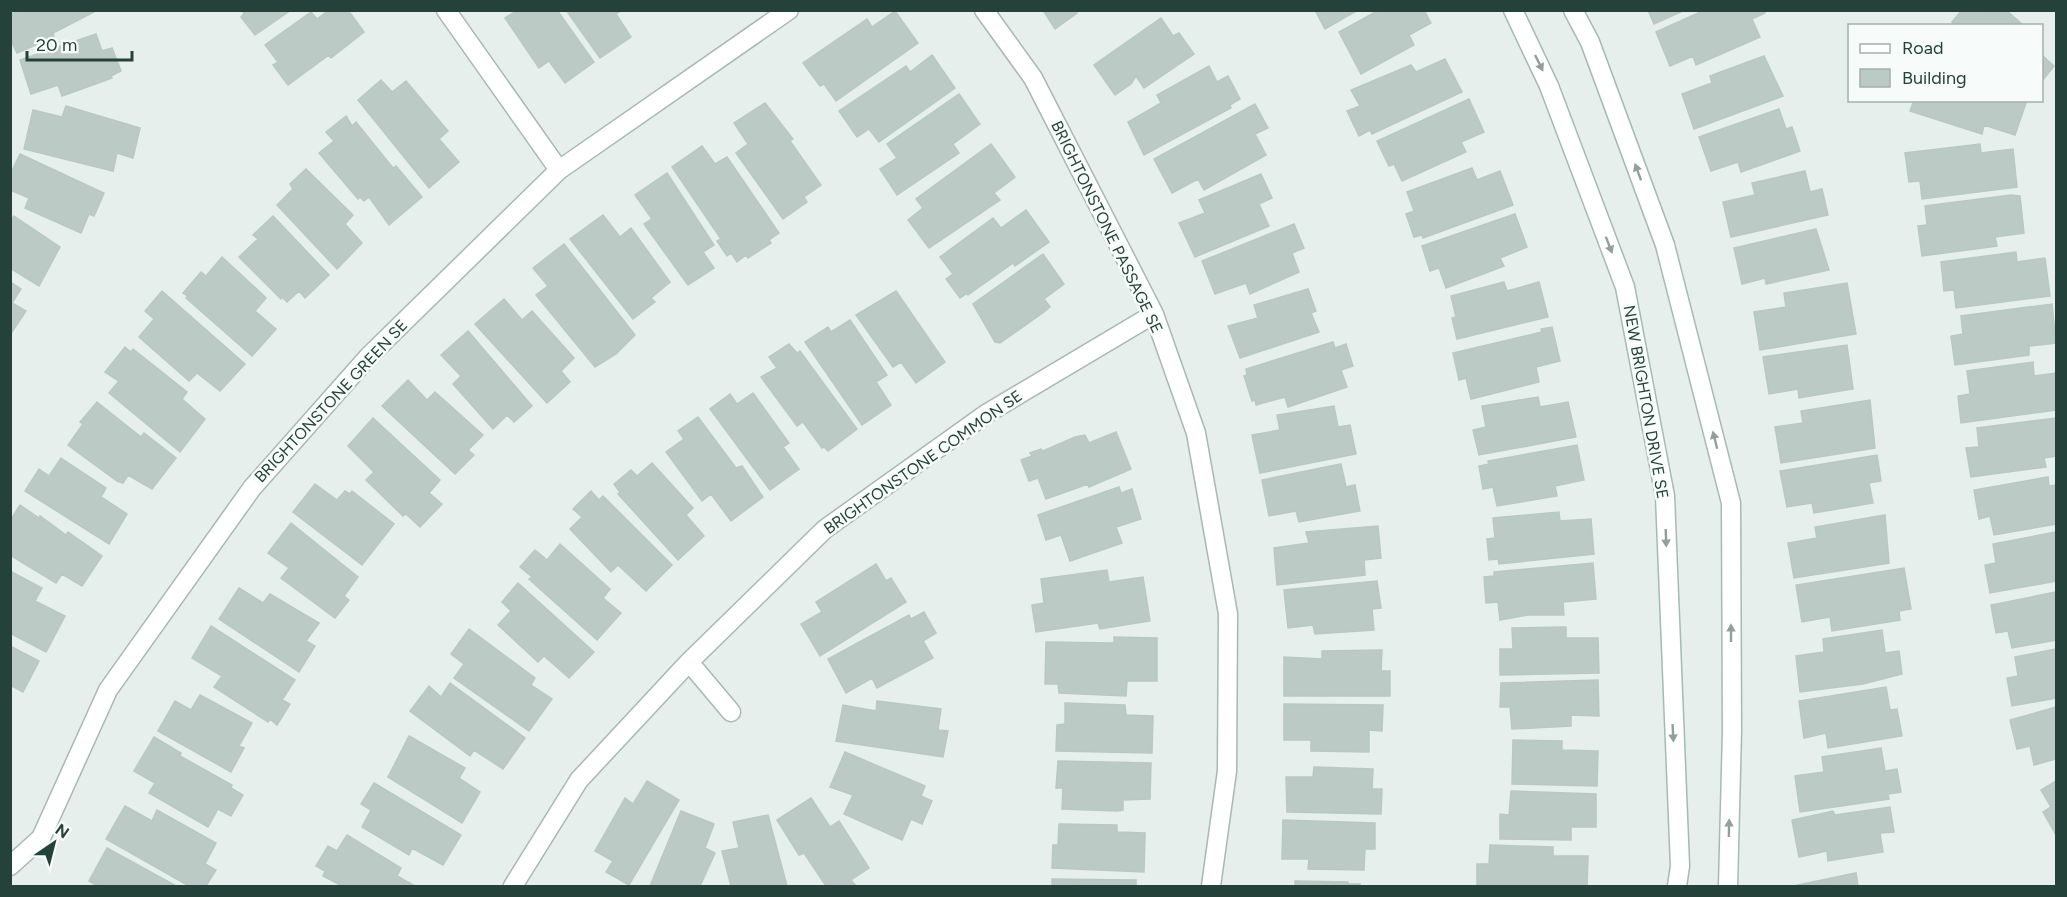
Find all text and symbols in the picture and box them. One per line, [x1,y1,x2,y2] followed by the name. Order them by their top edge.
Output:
[27,24,132,62] scale bar
[1848,24,2043,102] legend
[36,34,77,56] text: 20 m
[1902,37,1943,59] text: Road
[1534,55,1543,72] one-way arrow
[1902,67,1967,89] text: Building
[1047,118,1167,336] street label: BRIGHTONSTONE PASSAGE SE
[1633,163,1642,181] one-way arrow
[1605,236,1615,254] one-way arrow
[1620,304,1672,500] street label: NEW BRIGHTON DRIVE SE
[251,316,411,486] street label: BRIGHTONSTONE GREEN SE
[820,386,1026,538] street label: BRIGHTONSTONE COMMON SE
[1710,431,1719,449] one-way arrow
[1662,529,1671,548] one-way arrow
[1726,624,1736,643] one-way arrow
[1669,724,1678,743] one-way arrow
[24,813,84,873] north arrow
[1725,819,1734,838] one-way arrow
[52,820,73,842] text: N

